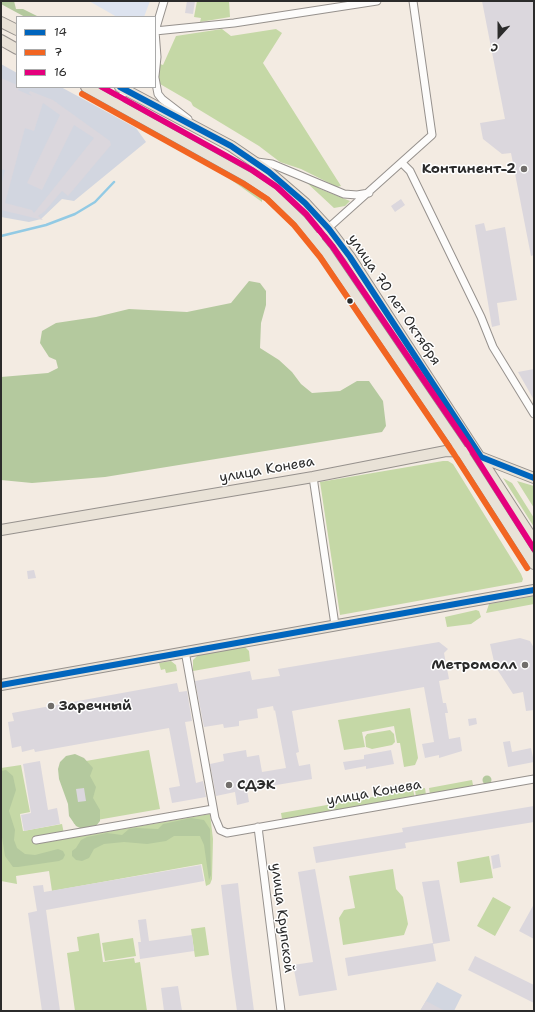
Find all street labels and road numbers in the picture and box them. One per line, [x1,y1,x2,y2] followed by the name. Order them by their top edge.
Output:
[344,231,444,369] street label: улица 70 лет Октября
[218,453,316,487] street label: улица Конева
[325,776,423,810] street label: улица Конева
[267,862,297,974] street label: улица Крупской

